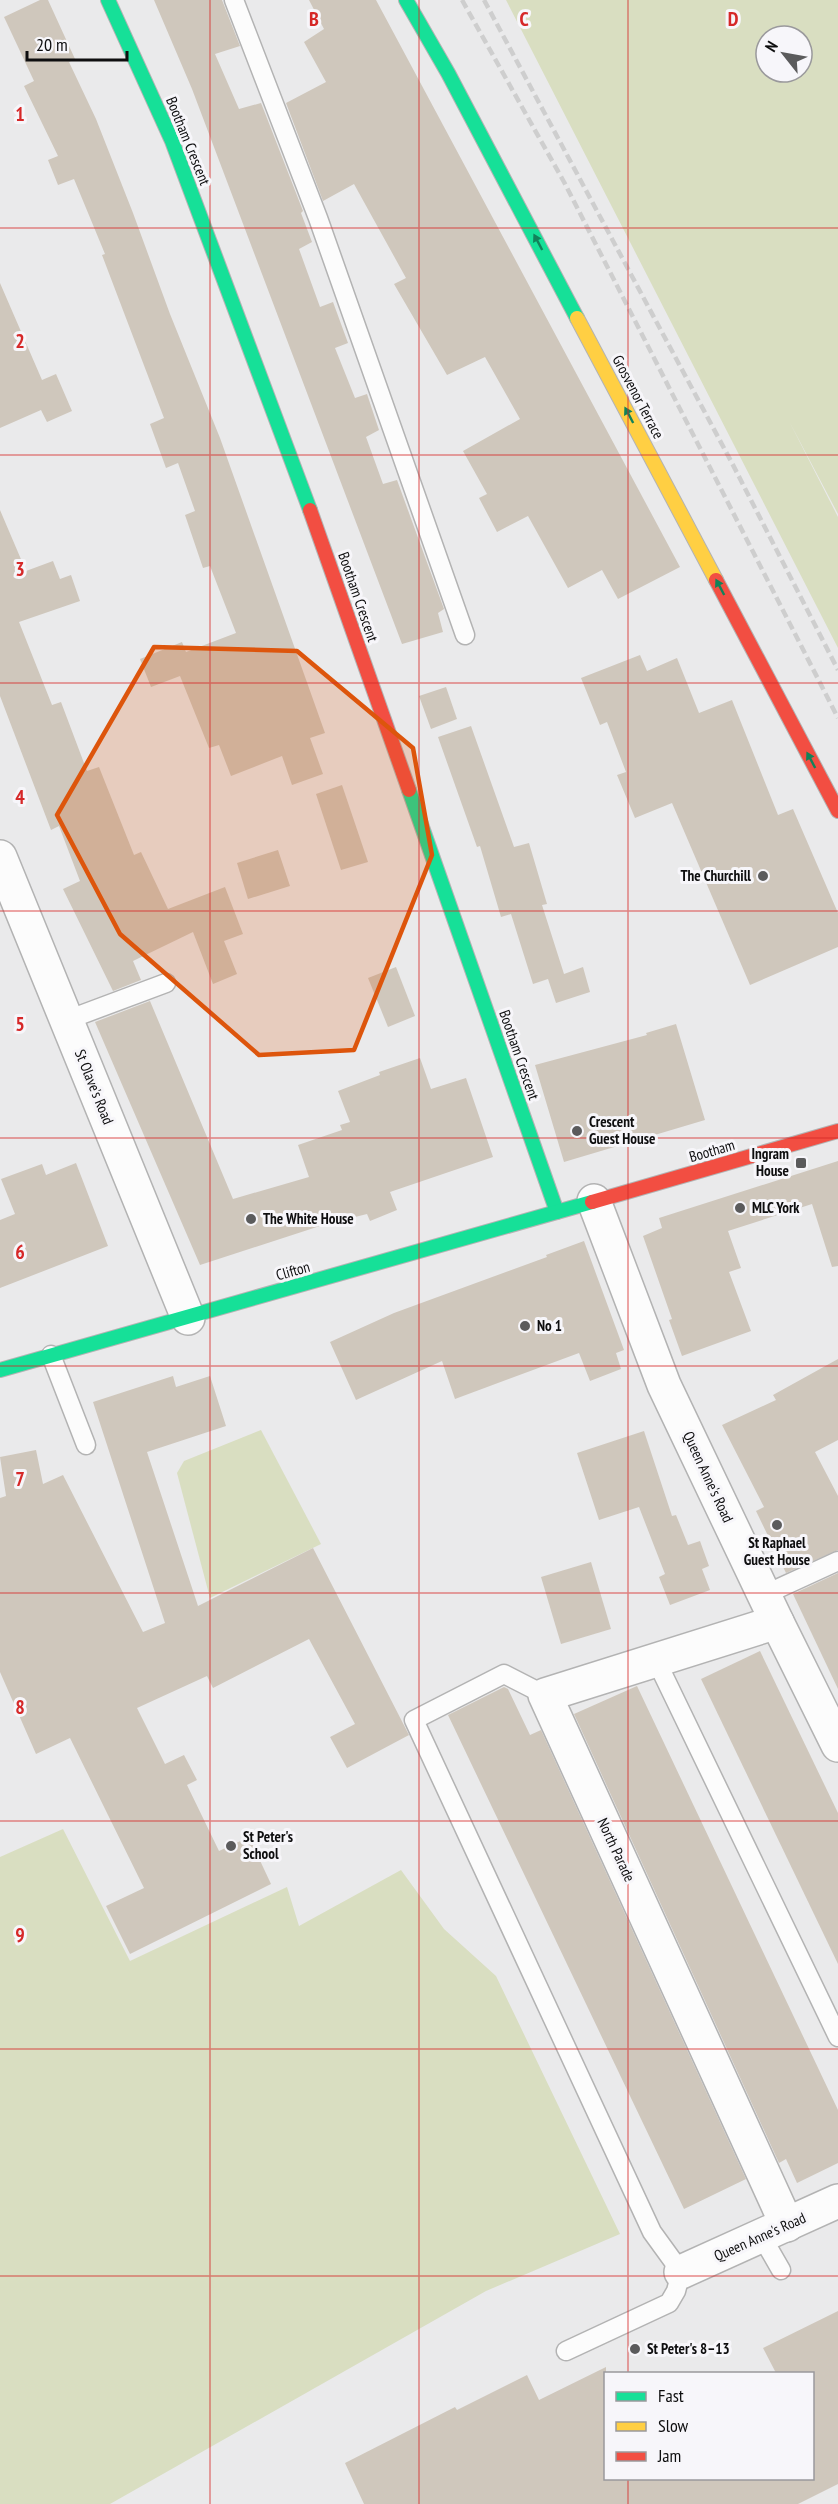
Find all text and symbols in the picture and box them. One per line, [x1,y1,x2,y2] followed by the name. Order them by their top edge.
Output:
[309,6,319,32] text: B
[519,6,529,32] text: C
[728,6,739,32] text: D
[27,24,128,62] scale bar
[754,24,814,84] north arrow
[36,33,68,56] text: 20 m
[760,37,782,55] text: N
[162,94,215,188] street label: Bootham Crescent
[15,101,25,127] text: 1
[533,233,543,250] one-way arrow
[15,328,25,354] text: 2
[608,352,668,442] street label: Grosvenor Terrace
[624,406,634,423] one-way arrow
[334,549,383,644] street label: Bootham Crescent
[15,556,25,582] text: 3
[715,578,725,595] one-way arrow
[806,751,816,768] one-way arrow
[15,784,25,810] text: 4
[681,866,751,885] place label: The Churchill
[756,869,770,883] marker: The Churchill
[495,1007,544,1102] street label: Bootham Crescent
[15,1011,25,1037] text: 5
[71,1047,118,1127] street label: St Olave's Road
[589,1112,655,1148] place label: Crescent Guest House
[570,1124,584,1138] marker: Crescent Guest House
[687,1135,737,1166] street label: Bootham
[752,1144,789,1180] place label: Ingram House
[794,1156,808,1170] marker: Ingram House
[752,1198,800,1217] place label: MLC York
[733,1201,747,1215] marker: MLC York
[263,1209,354,1228] place label: The White House
[244,1212,258,1226] marker: The White House
[15,1239,25,1265] text: 6
[274,1257,312,1284] street label: Clifton
[537,1316,562,1335] place label: No 1
[518,1319,532,1333] marker: No 1
[679,1428,738,1525] street label: Queen Anne's Road
[15,1466,25,1492] text: 7
[770,1518,784,1532] marker: St Raphael Guest House
[744,1533,810,1569] place label: St Raphael Guest House
[15,1694,25,1720] text: 8
[593,1815,639,1885] street label: North Parade
[243,1827,293,1863] place label: St Peter's School
[224,1839,238,1853] marker: St Peter's School
[15,1922,25,1948] text: 9
[711,2208,809,2265] street label: Queen Anne's Road
[647,2339,730,2358] place label: St Peter's 8–13
[628,2342,642,2356] marker: St Peter's 8–13
[604,2372,814,2480] legend
[658,2384,684,2407] text: Fast
[658,2414,689,2437] text: Slow
[657,2444,681,2467] text: Jam

